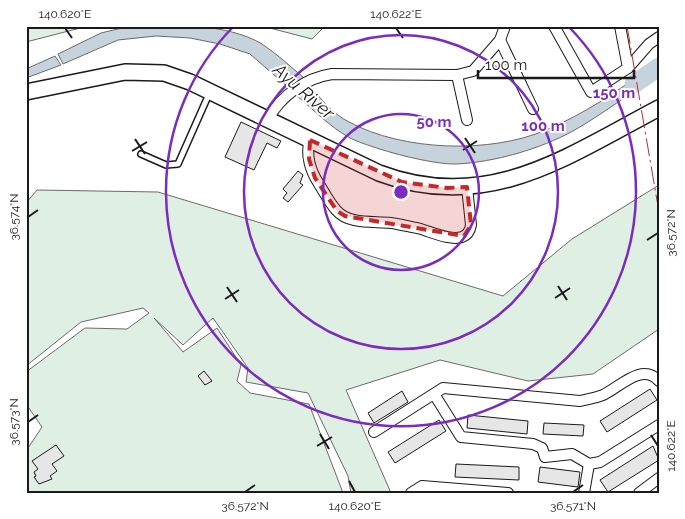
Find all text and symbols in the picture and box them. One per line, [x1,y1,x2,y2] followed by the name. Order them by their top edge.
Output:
[39,7,91,21] text: 140.620°E
[370,7,422,21] text: 140.622°E
[478,48,634,80] scale bar
[485,56,527,74] text: 100 m
[268,58,339,124] water label: Ayu River
[593,84,635,102] text: 150 m
[416,113,452,131] text: 50 m
[521,117,565,135] text: 100 m
[392,183,410,201] centre of rings
[7,193,21,241] text: 36.574°N
[664,209,678,257] text: 36.572°N
[7,398,21,446] text: 36.573°N
[664,420,678,472] text: 140.622°E
[221,499,269,513] text: 36.572°N
[329,499,381,513] text: 140.620°E
[550,499,596,513] text: 36.571°N

